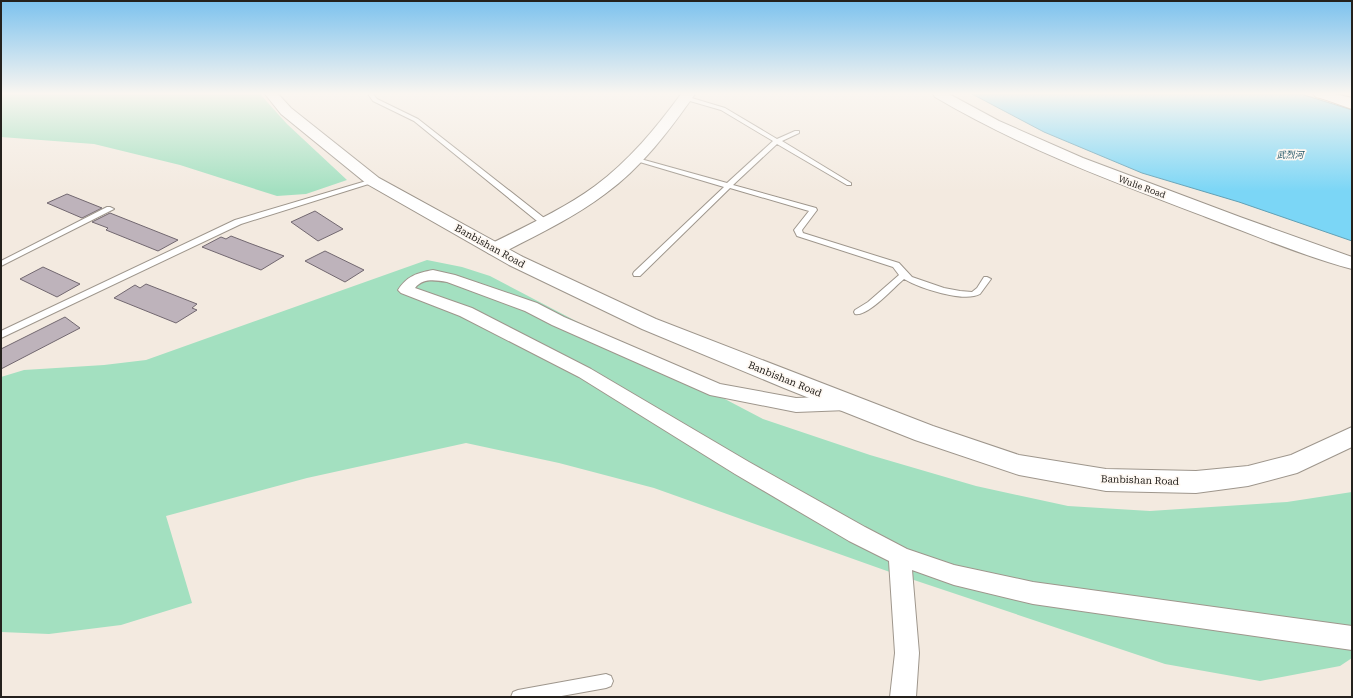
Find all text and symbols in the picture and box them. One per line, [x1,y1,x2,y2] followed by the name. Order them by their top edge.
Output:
[1276,150,1305,160] water label: 武烈河
[1117,174,1167,200] street label: Wulie Road
[453,222,527,270] street label: Banbishan Road
[747,359,824,399] street label: Banbishan Road
[1101,473,1180,487] street label: Banbishan Road

